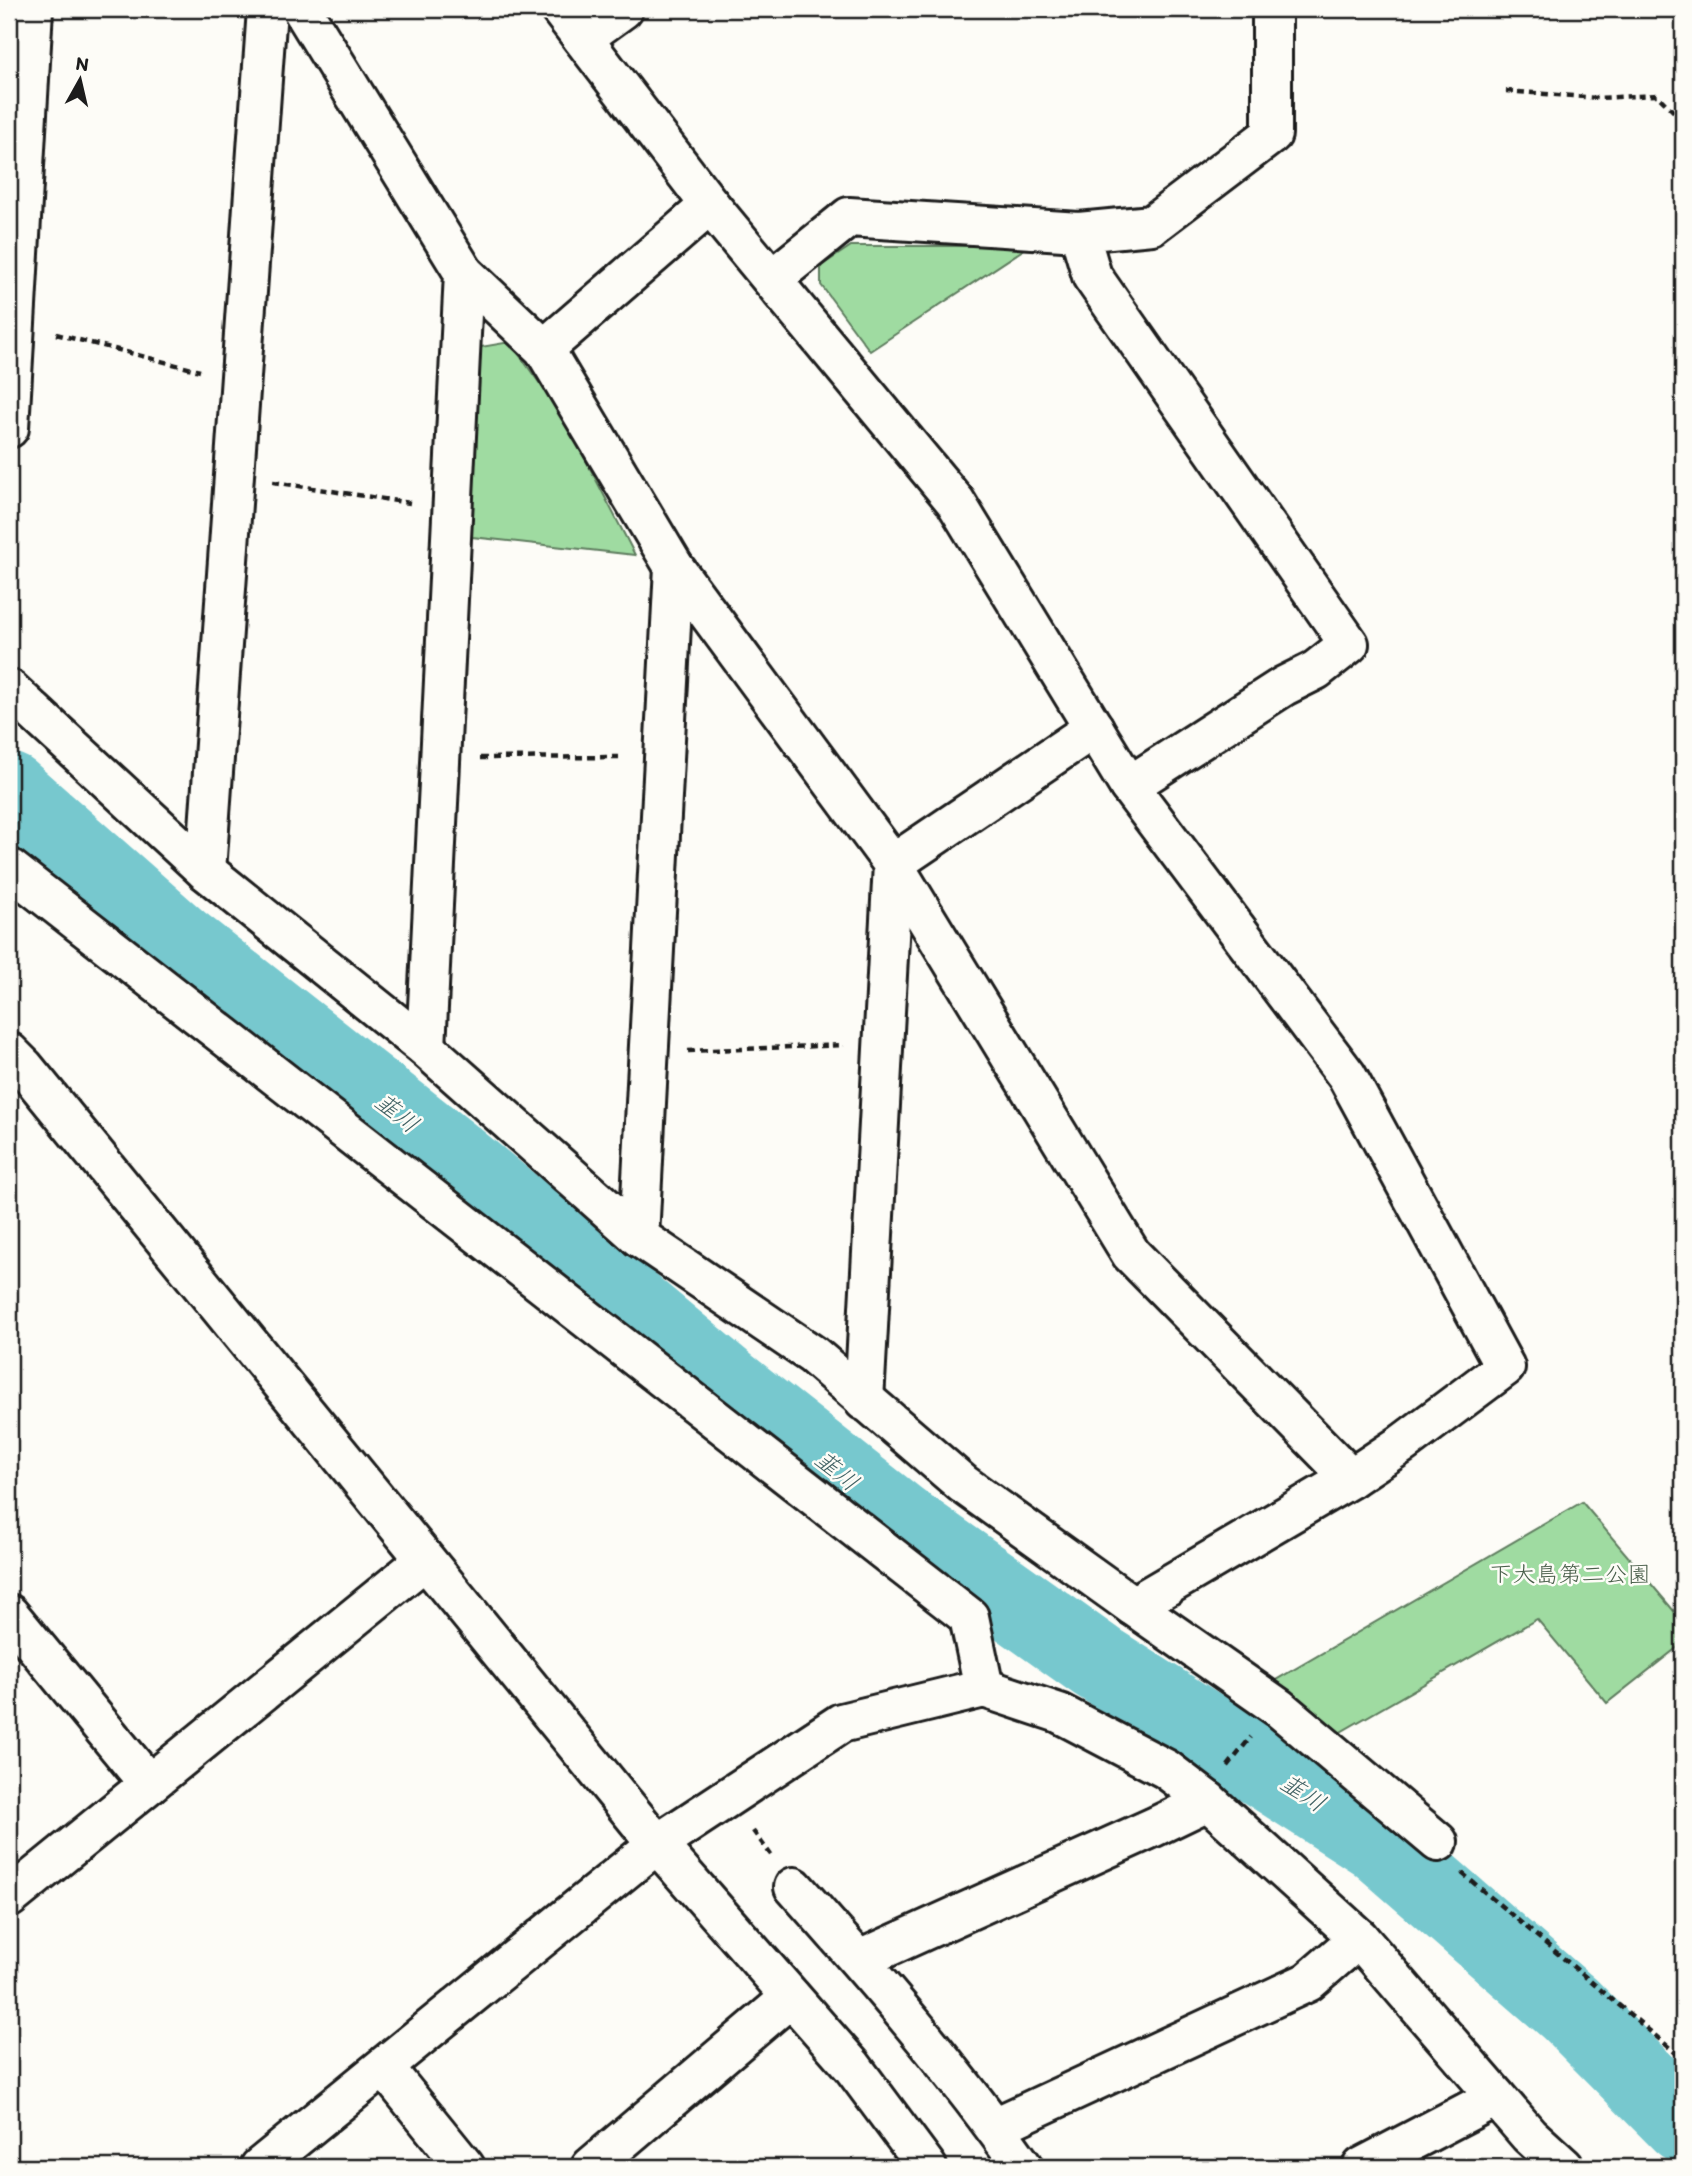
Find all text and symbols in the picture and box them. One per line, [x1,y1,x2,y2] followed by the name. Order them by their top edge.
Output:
[46,46,116,116] north arrow
[74,51,90,76] text: N
[369,1086,425,1139] water label: 韮川
[810,1444,865,1497] water label: 韮川
[1490,1560,1651,1588] park label: 下大島第二公園
[1275,1767,1331,1818] water label: 韮川

